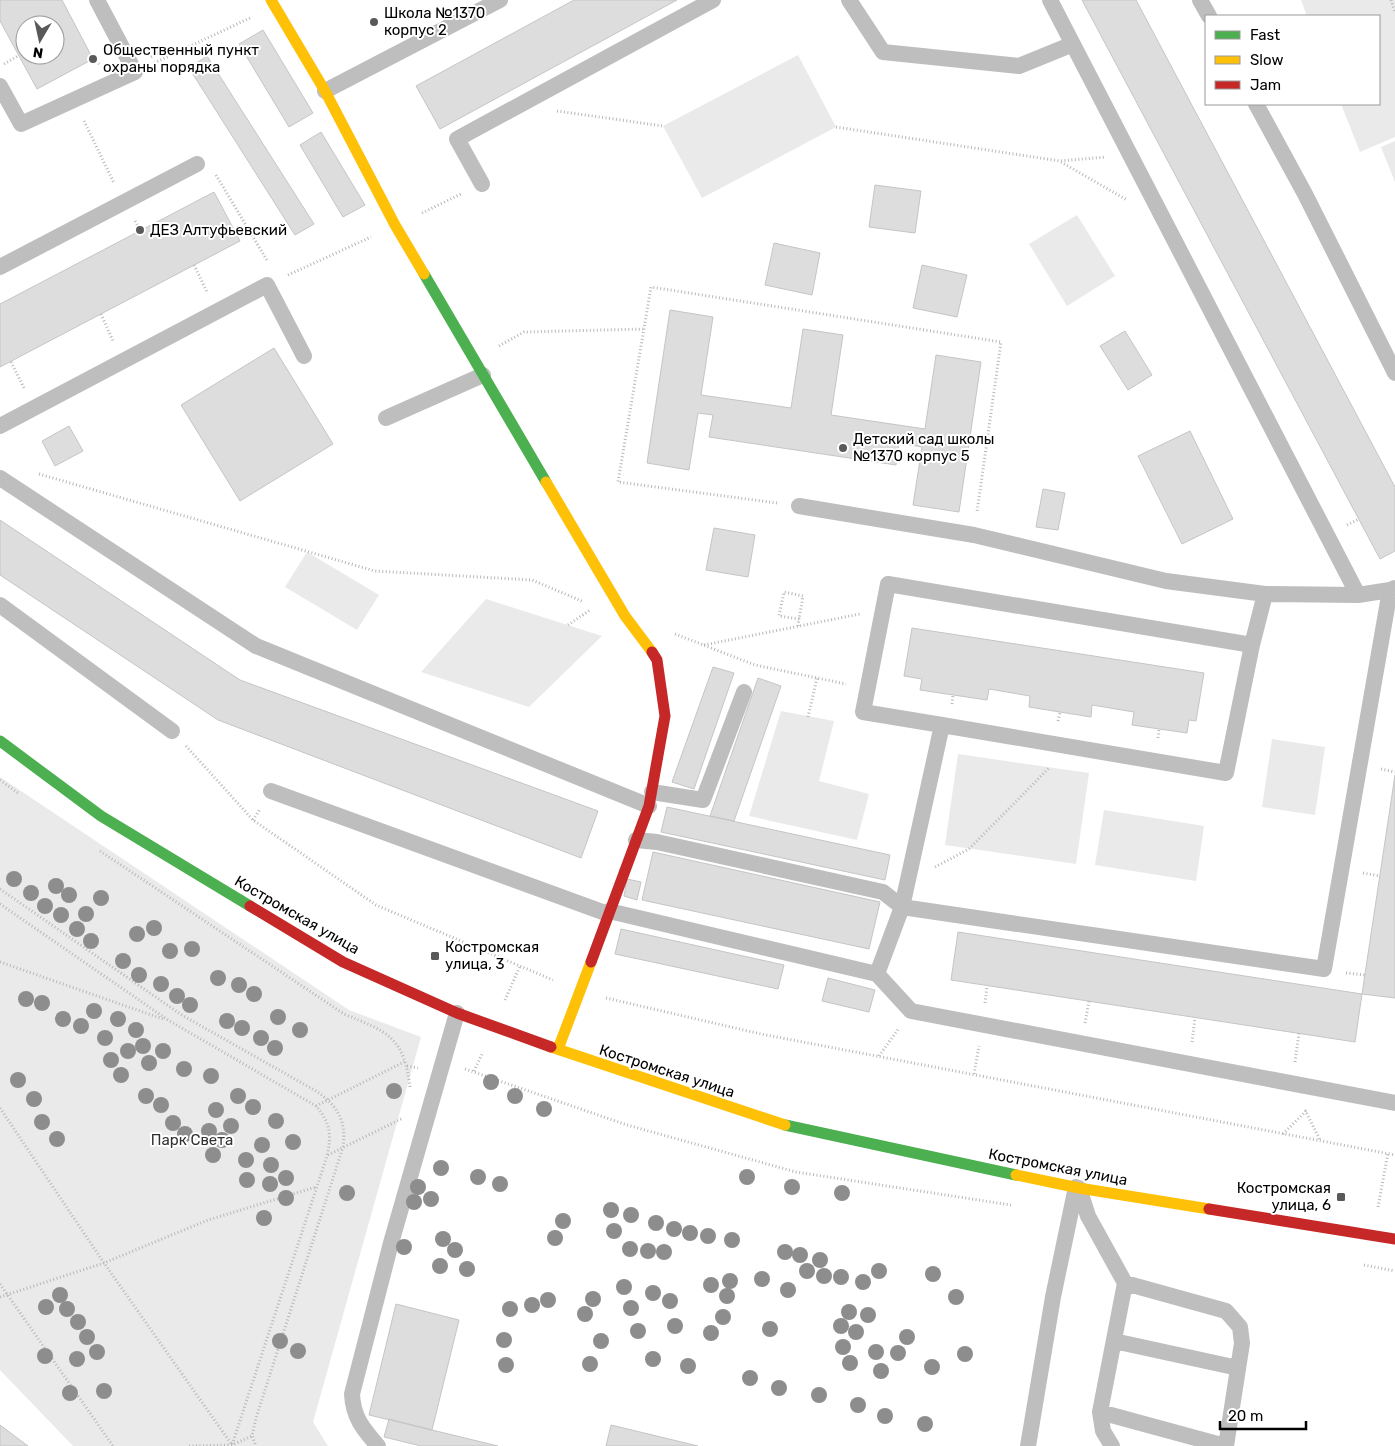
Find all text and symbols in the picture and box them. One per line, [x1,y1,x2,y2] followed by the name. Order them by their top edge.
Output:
[384,4,485,39] place label: Школа №1370 корпус 2
[15,15,65,65] north arrow
[1205,15,1380,105] legend
[368,16,380,28] marker: Школа №1370 корпус 2
[1250,26,1280,44] text: Fast
[103,41,259,76] place label: Общественный пункт охраны порядка
[32,43,44,62] text: N
[1250,51,1283,69] text: Slow
[87,53,99,65] marker: Общественный пункт охраны порядка
[1250,76,1281,94] text: Jam
[150,221,287,239] place label: ДЕЗ Алтуфьевский
[134,224,146,236] marker: ДЕЗ Алтуфьевский
[853,430,994,465] place label: Детский сад школы №1370 корпус 5
[837,442,849,454] marker: Детский сад школы №1370 корпус 5
[231,872,363,958] street label: Костромская улица
[445,938,539,973] place label: Костромская улица, 3
[429,950,441,962] marker: Костромская улица, 3
[597,1041,737,1101] street label: Костромская улица
[151,1131,233,1149] park label: Парк Света
[987,1145,1129,1189] street label: Костромская улица
[1237,1179,1331,1214] place label: Костромская улица, 6
[1335,1191,1347,1203] marker: Костромская улица, 6
[1220,1398,1306,1430] scale bar
[1228,1407,1263,1425] text: 20 m

